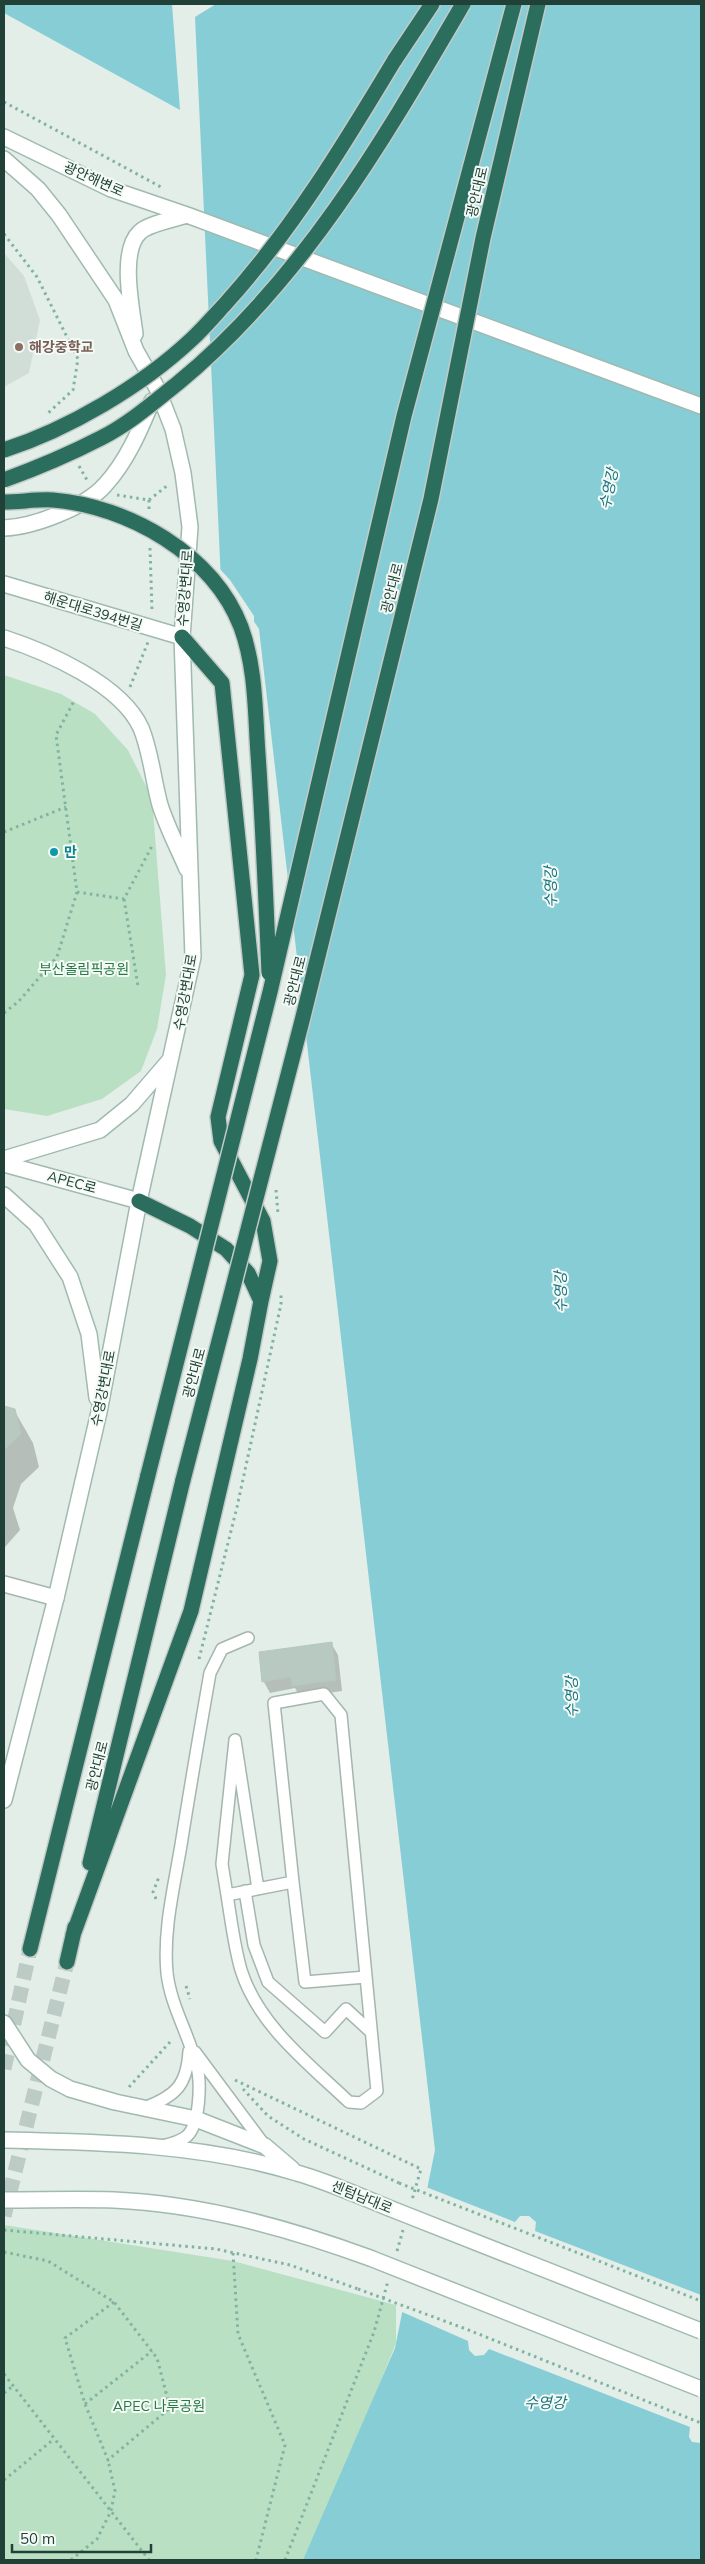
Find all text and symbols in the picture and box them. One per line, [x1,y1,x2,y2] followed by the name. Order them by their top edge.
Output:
[61,158,127,200] street label: 광안해변로
[462,165,492,219] street label: 광안대로
[29,338,94,356] place label: 해강중학교
[13,341,25,353] marker: 해강중학교
[595,465,623,511] water label: 수영강
[173,549,197,627] street label: 수영강변대로
[377,561,407,615] street label: 광안대로
[41,587,145,635] street label: 해운대로394번길
[64,843,77,861] place label: 만
[48,846,60,858] marker: 만
[541,864,560,908] water label: 수영강
[169,952,201,1032] street label: 수영강변대로
[280,954,310,1008] street label: 광안대로
[39,960,129,978] park label: 부산올림픽공원
[45,1167,99,1197] street label: APEC로
[551,1269,570,1313] water label: 수영강
[179,1346,209,1400] street label: 광안대로
[87,1348,119,1428] street label: 수영강변대로
[562,1674,581,1718] water label: 수영강
[82,1739,112,1793] street label: 광안대로
[329,2177,395,2217] street label: 센텀남대로
[524,2393,568,2412] water label: 수영강
[113,2397,205,2415] park label: APEC 나루공원
[12,2522,151,2554] scale bar
[20,2529,55,2548] text: 50 m

